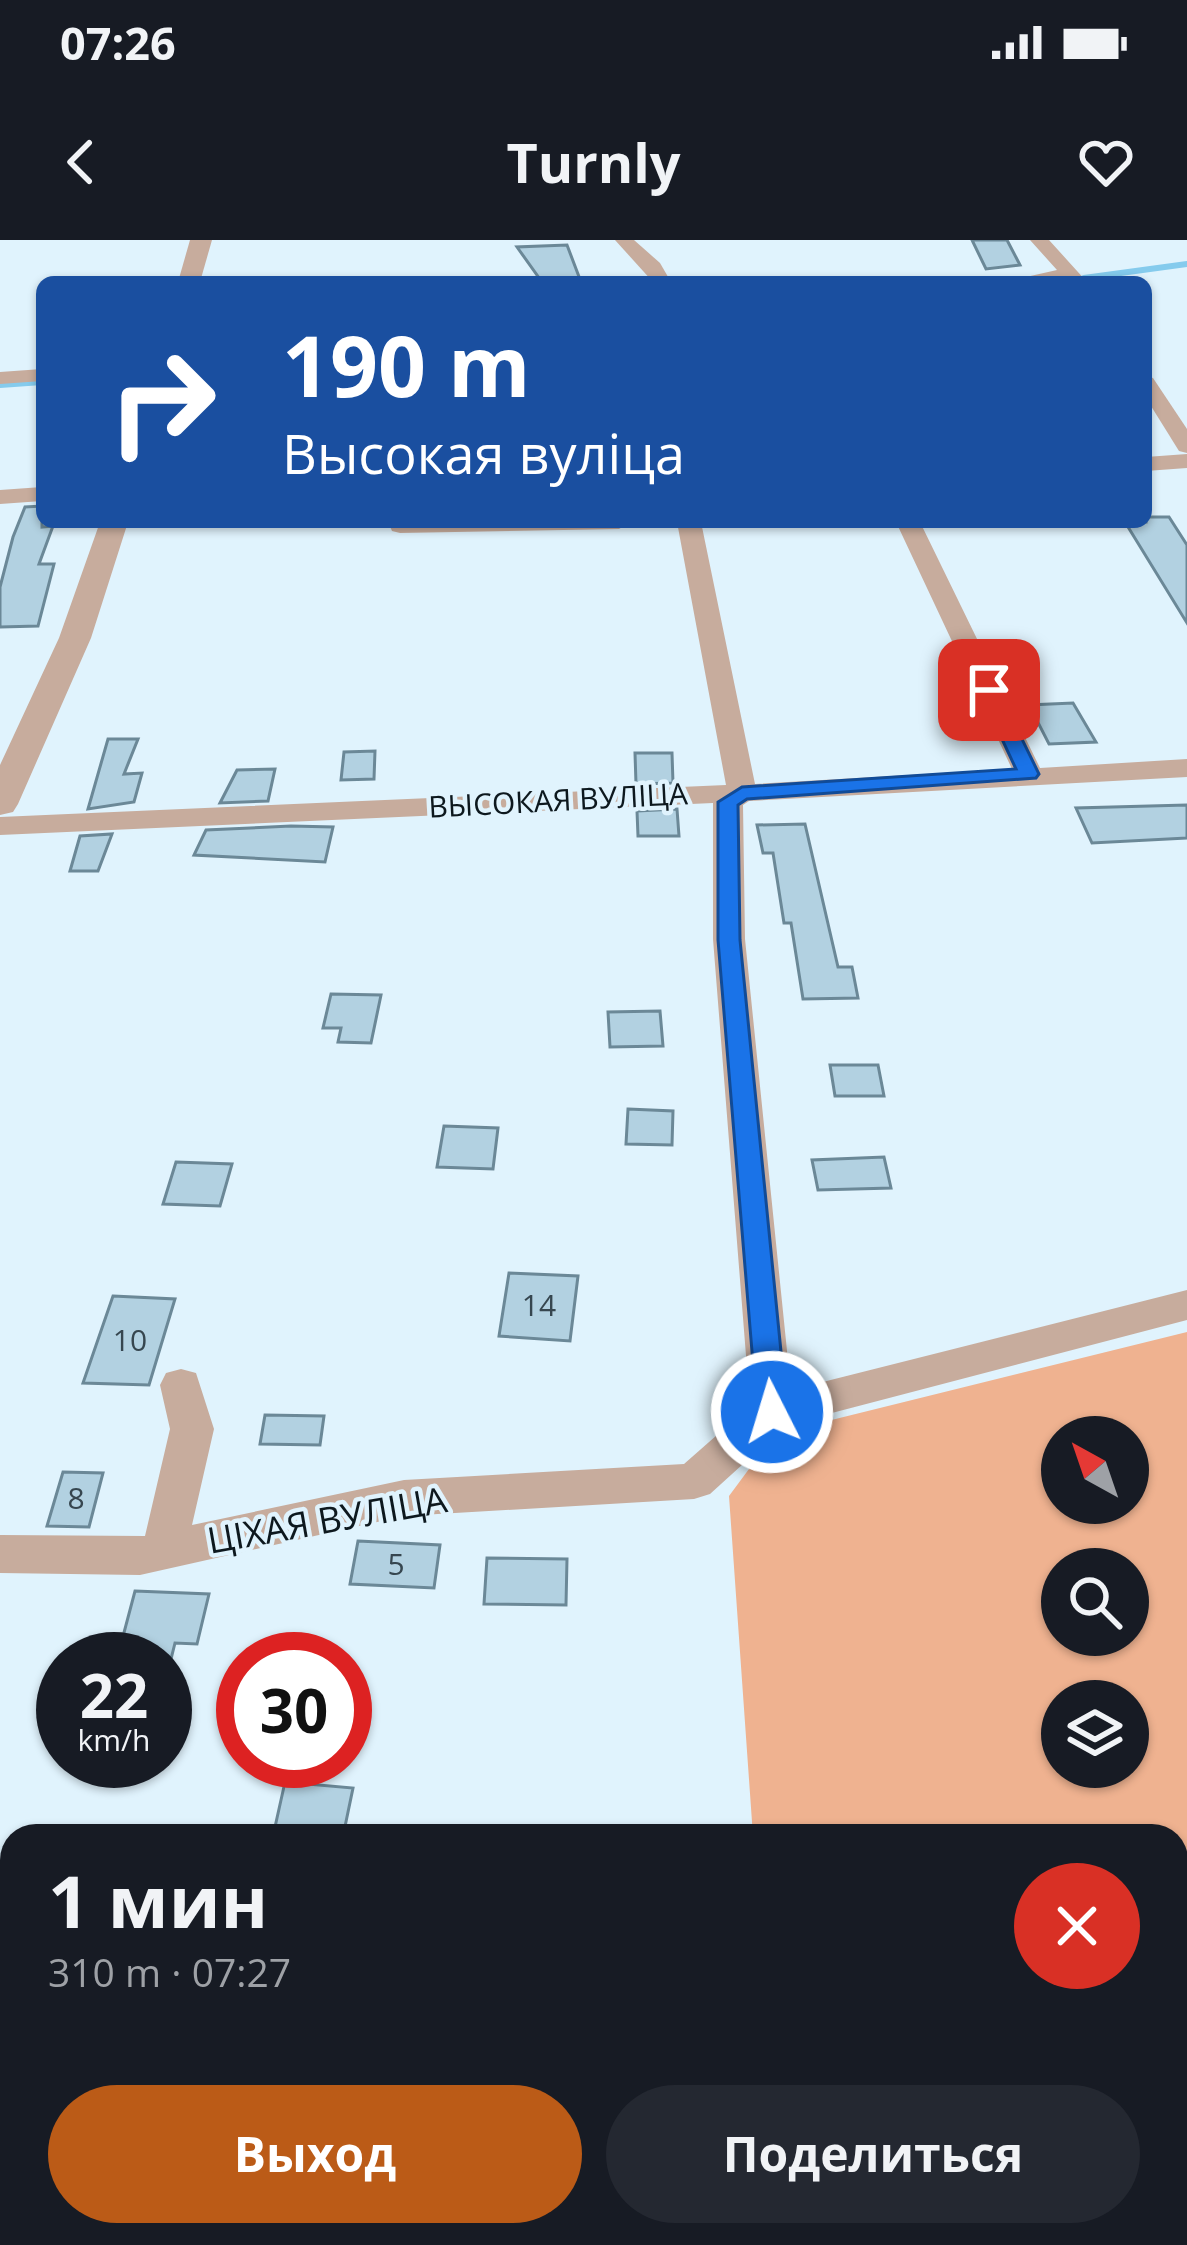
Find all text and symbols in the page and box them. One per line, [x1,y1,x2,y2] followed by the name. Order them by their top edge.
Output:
[60,12,176,73] text: 07:26
[507,125,680,199] text: Turnly
[48,129,114,195] icon: back
[1073,129,1139,195] icon: heart
[282,307,530,422] text: 190 m
[84,324,240,480] icon: right
[282,416,685,490] text: Высокая вуліца
[938,639,1040,741] pin
[956,657,1022,723] icon: arrive
[427,772,689,827] street label: ВЫСОКАЯ ВУЛІЦА
[522,1284,556,1325] house number: 14
[113,1319,147,1360] house number: 10
[709,1349,835,1475] position arrow
[1041,1416,1149,1524] north arrow
[1041,1416,1149,1788] map controls
[203,1474,451,1565] street label: ЦІХАЯ ВУЛІЦА
[67,1477,85,1518] house number: 8
[387,1543,405,1584] house number: 5
[1041,1548,1149,1656] button: search
[216,1632,372,1788] speed limit sign: 30
[80,1654,148,1736] text: 22
[1041,1680,1149,1788] button: layers
[78,1719,150,1760] text: km/h
[48,1851,268,1949] text: 1 мин
[1014,1863,1140,1989] button: close
[48,1945,291,1998] text: 310 m · 07:27
[48,2085,582,2223] button: Выход
[606,2085,1140,2223] button: Поделиться

